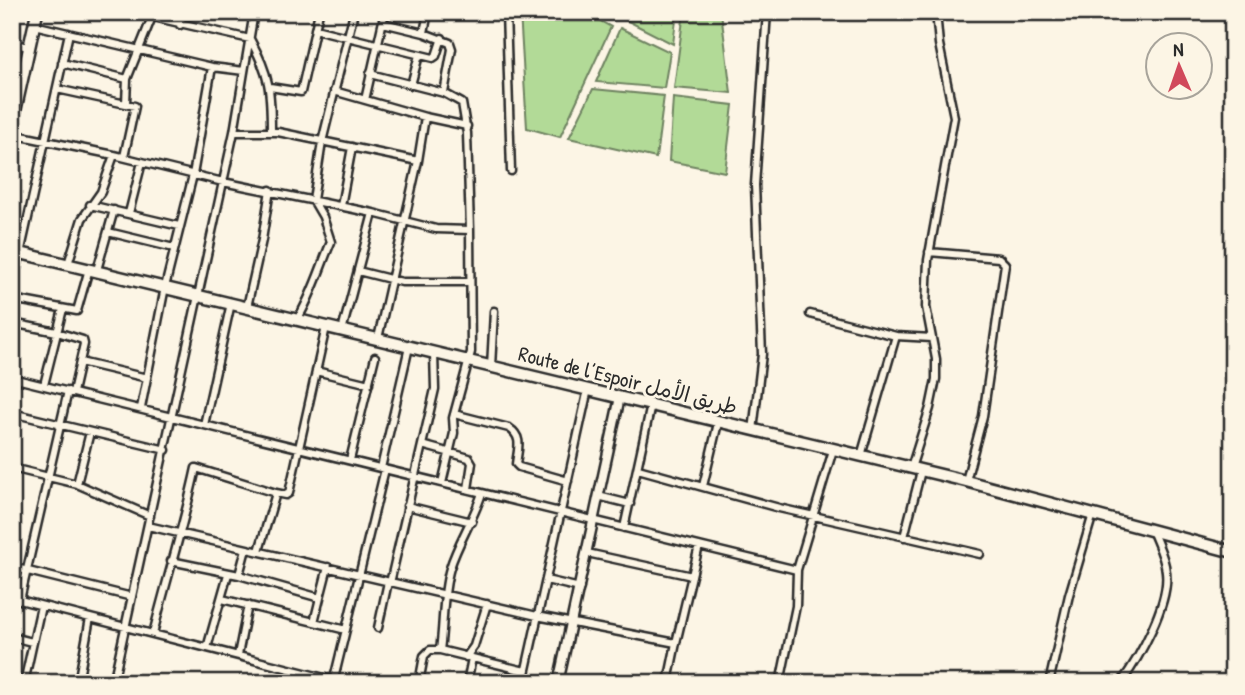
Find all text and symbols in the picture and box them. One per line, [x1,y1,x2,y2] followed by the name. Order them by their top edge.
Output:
[1144,32,1214,102] north arrow
[1173,36,1184,62] text: N
[516,339,740,421] street label: Route de l’Espoir طريق الأمل

